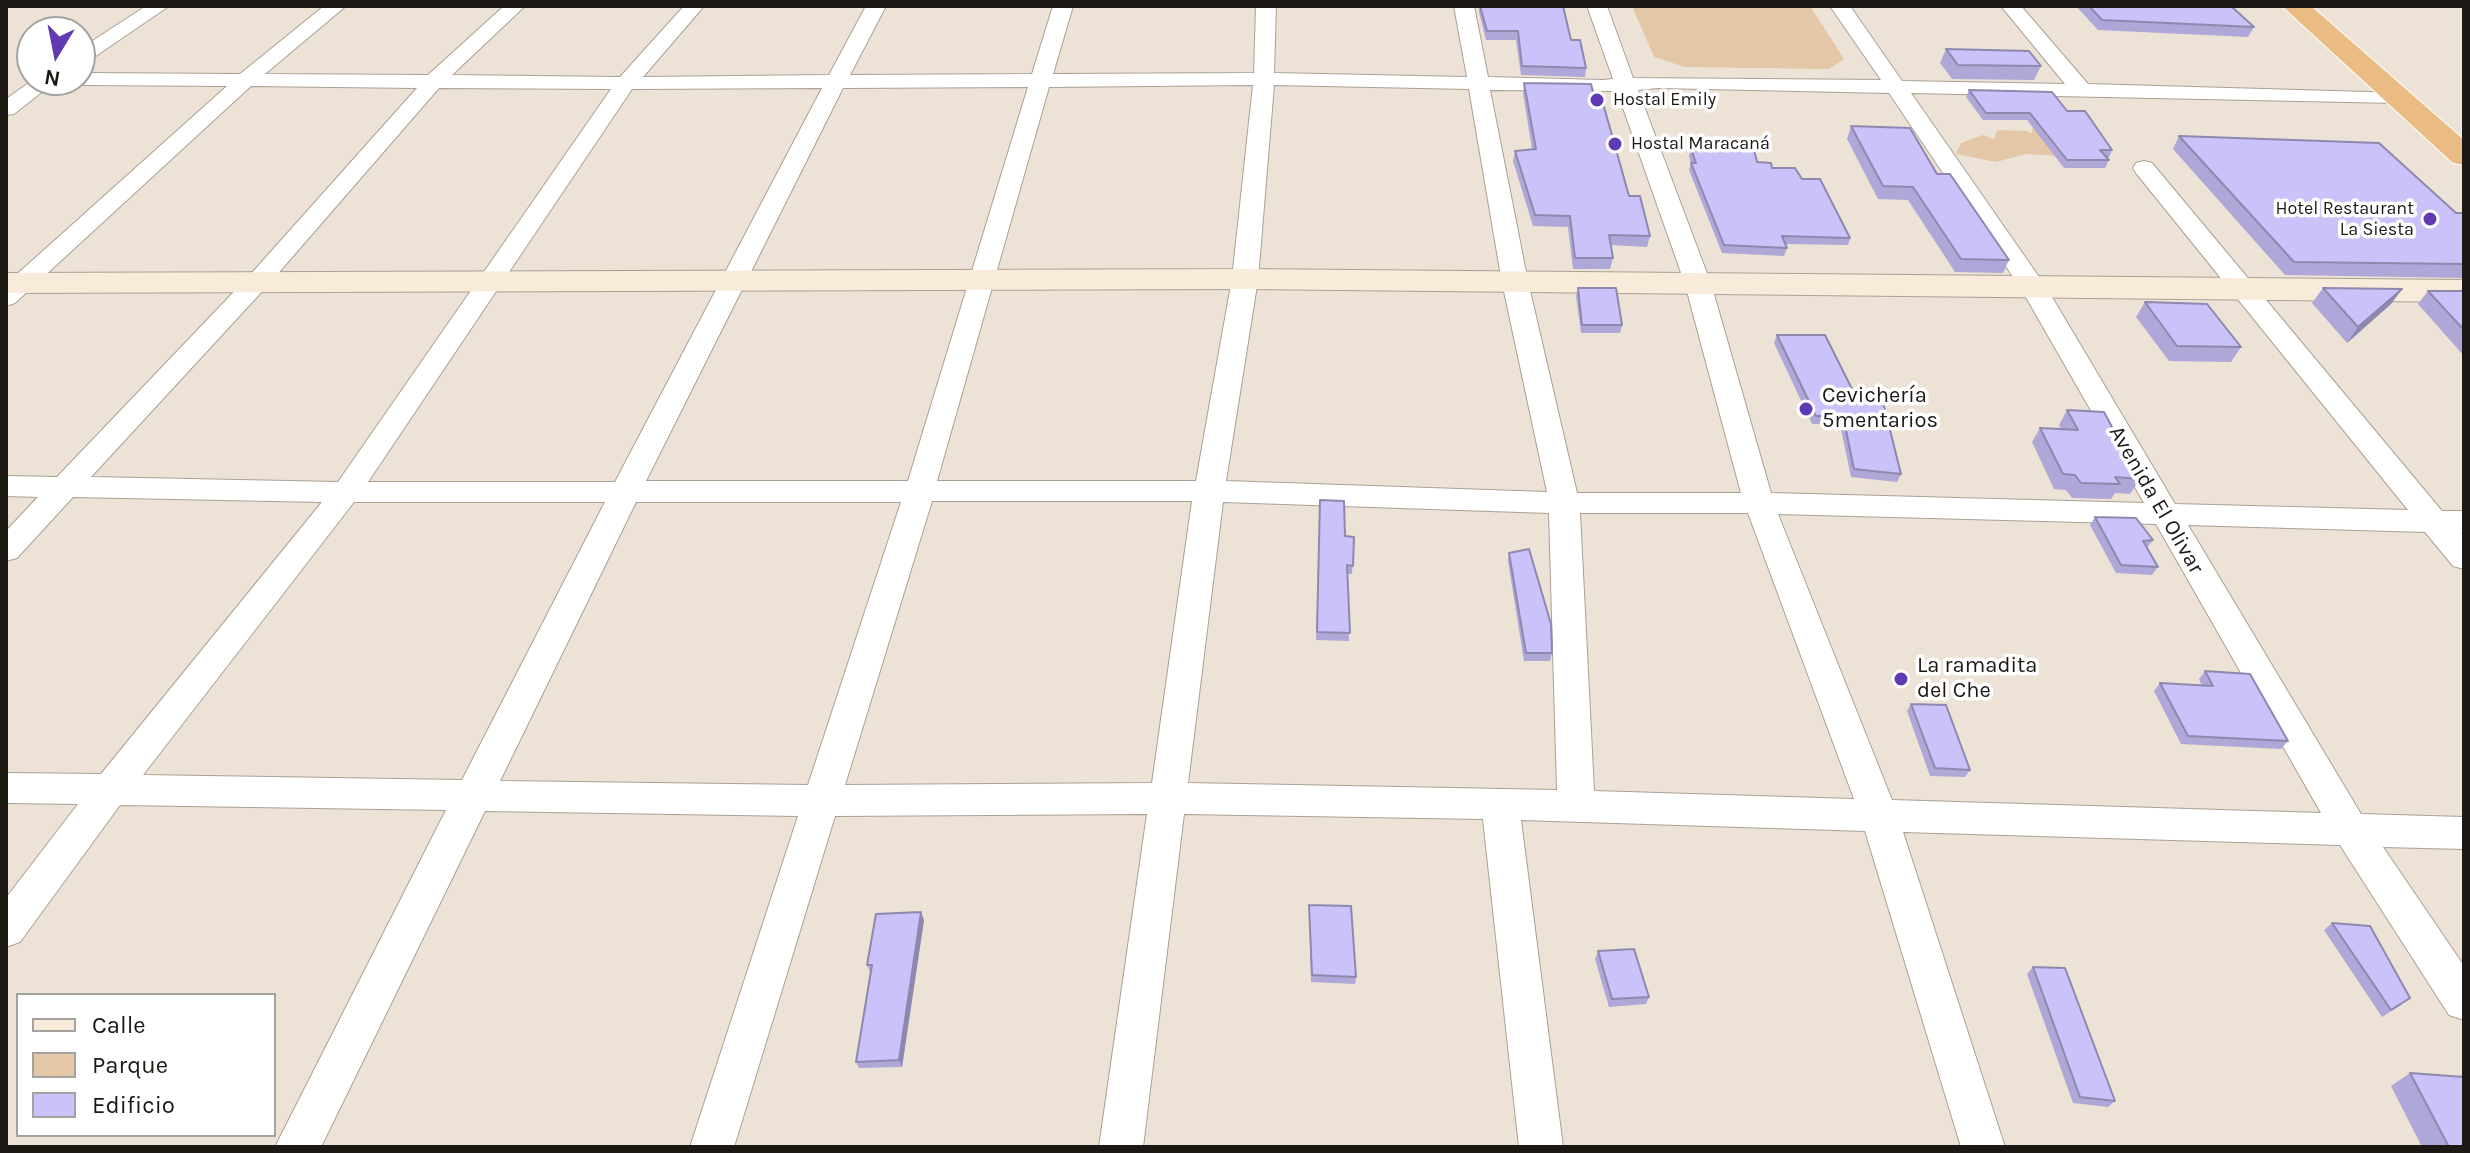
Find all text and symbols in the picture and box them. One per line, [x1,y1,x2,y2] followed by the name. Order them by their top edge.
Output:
[16,16,96,96] north arrow
[42,63,62,92] text: N
[1613,89,1716,111] place label: Hostal Emily
[1588,91,1606,109] marker: Hostal Emily
[1631,133,1770,155] place label: Hostal Maracaná
[1606,135,1624,153] marker: Hostal Maracaná
[2275,198,2414,240] place label: Hotel Restaurant La Siesta
[2421,210,2439,228] marker: Hotel Restaurant La Siesta
[1822,383,1938,434] place label: Cevichería 5mentarios
[1797,400,1815,418] marker: Cevichería 5mentarios
[2103,421,2209,579] street label: Avenida El Olivar
[1917,653,2037,704] place label: La ramadita del Che
[1892,670,1910,688] marker: La ramadita del Che
[16,993,276,1137] legend
[92,1011,146,1039] text: Calle
[92,1051,168,1079] text: Parque
[92,1091,175,1119] text: Edificio

